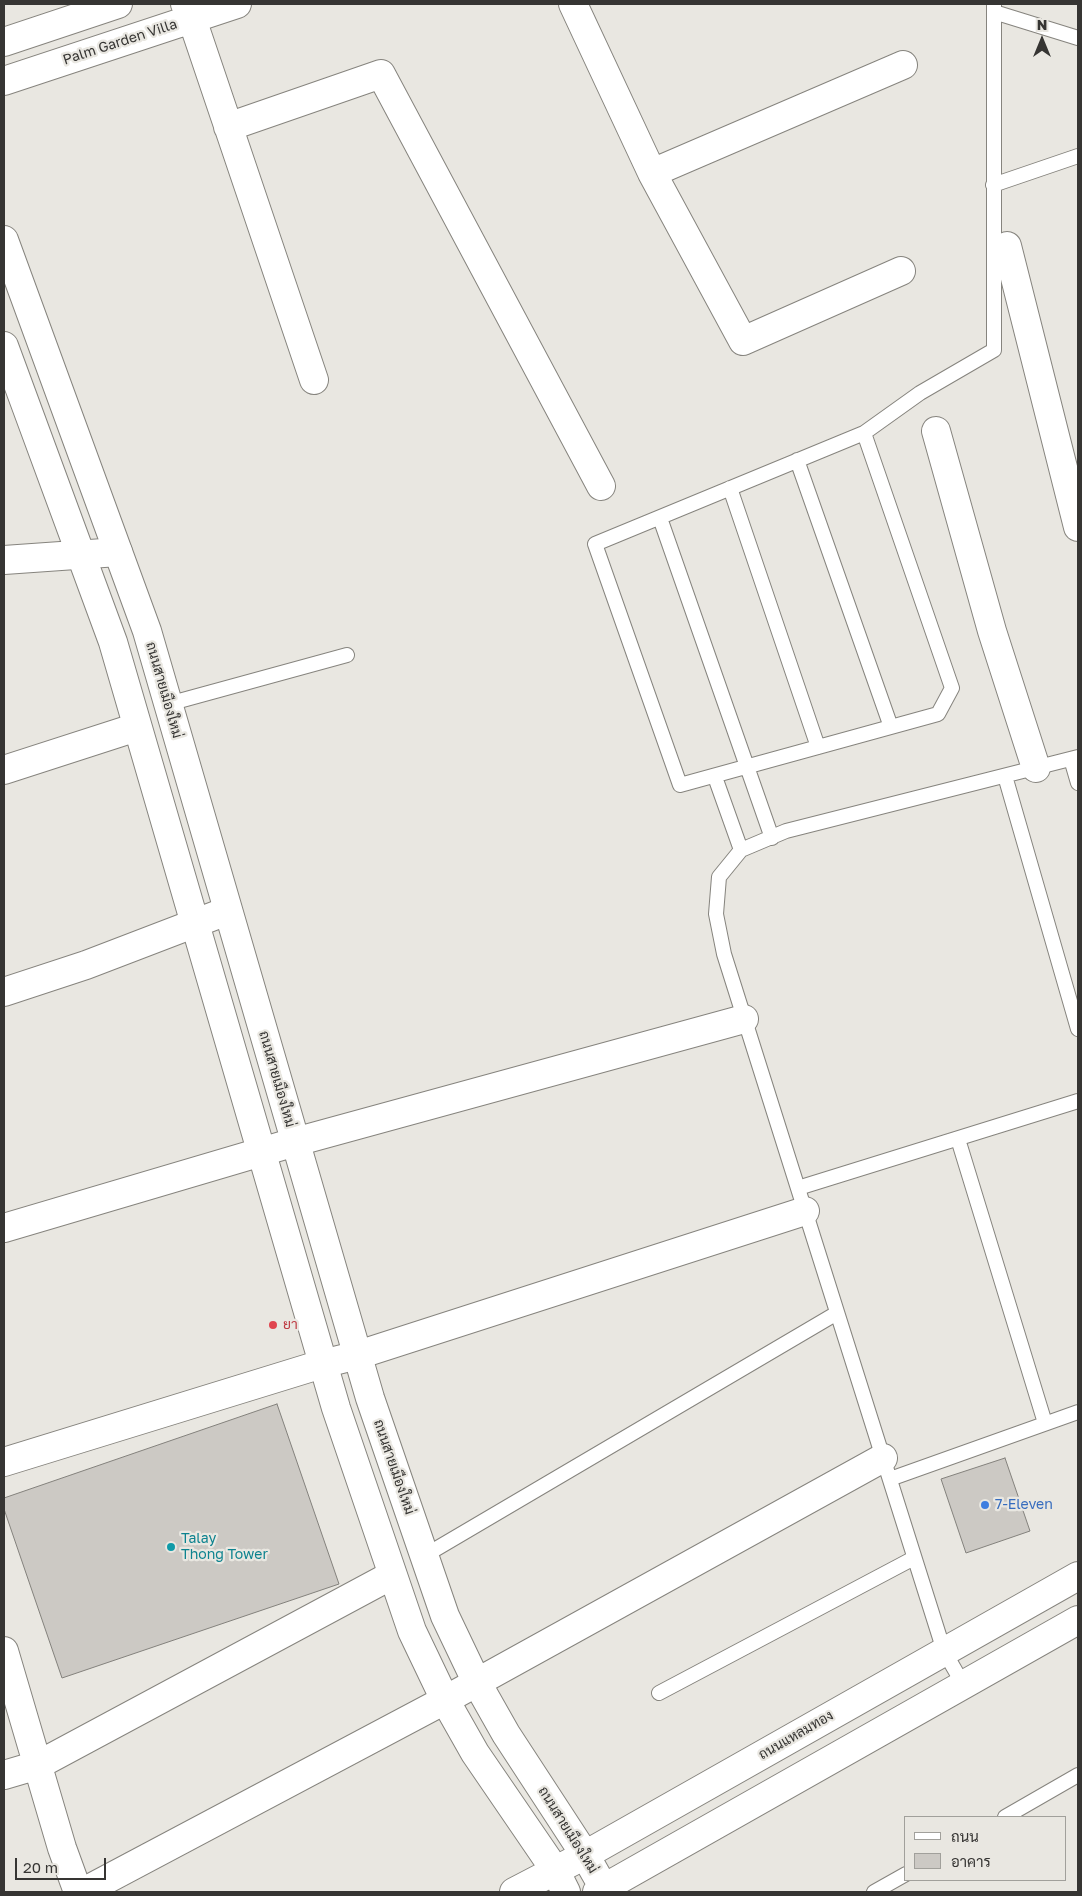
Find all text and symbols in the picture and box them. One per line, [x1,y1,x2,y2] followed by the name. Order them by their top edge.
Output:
[1017,15,1067,65] north arrow
[61,16,179,68] street label: Palm Garden Villa
[1037,16,1047,33] text: N
[142,640,186,740] street label: ถนนสายเมืองใหม่
[255,1029,299,1129] street label: ถนนสายเมืองใหม่
[283,1317,298,1333] place label: ยา
[267,1319,279,1331] marker: ยา
[370,1417,418,1517] street label: ถนนสายเมืองใหม่
[995,1497,1053,1513] place label: 7-Eleven
[979,1499,991,1511] marker: 7-Eleven
[181,1531,268,1564] place label: Talay Thong Tower
[165,1541,177,1553] marker: Talay Thong Tower
[756,1707,836,1763] street label: ถนนแหลมทอง
[535,1783,601,1877] street label: ถนนสายเมืองใหม่
[904,1816,1067,1881] legend
[951,1827,979,1845] text: ถนน
[18,1848,109,1880] scale bar
[951,1852,991,1870] text: อาคาร
[23,1858,58,1876] text: 20 m

